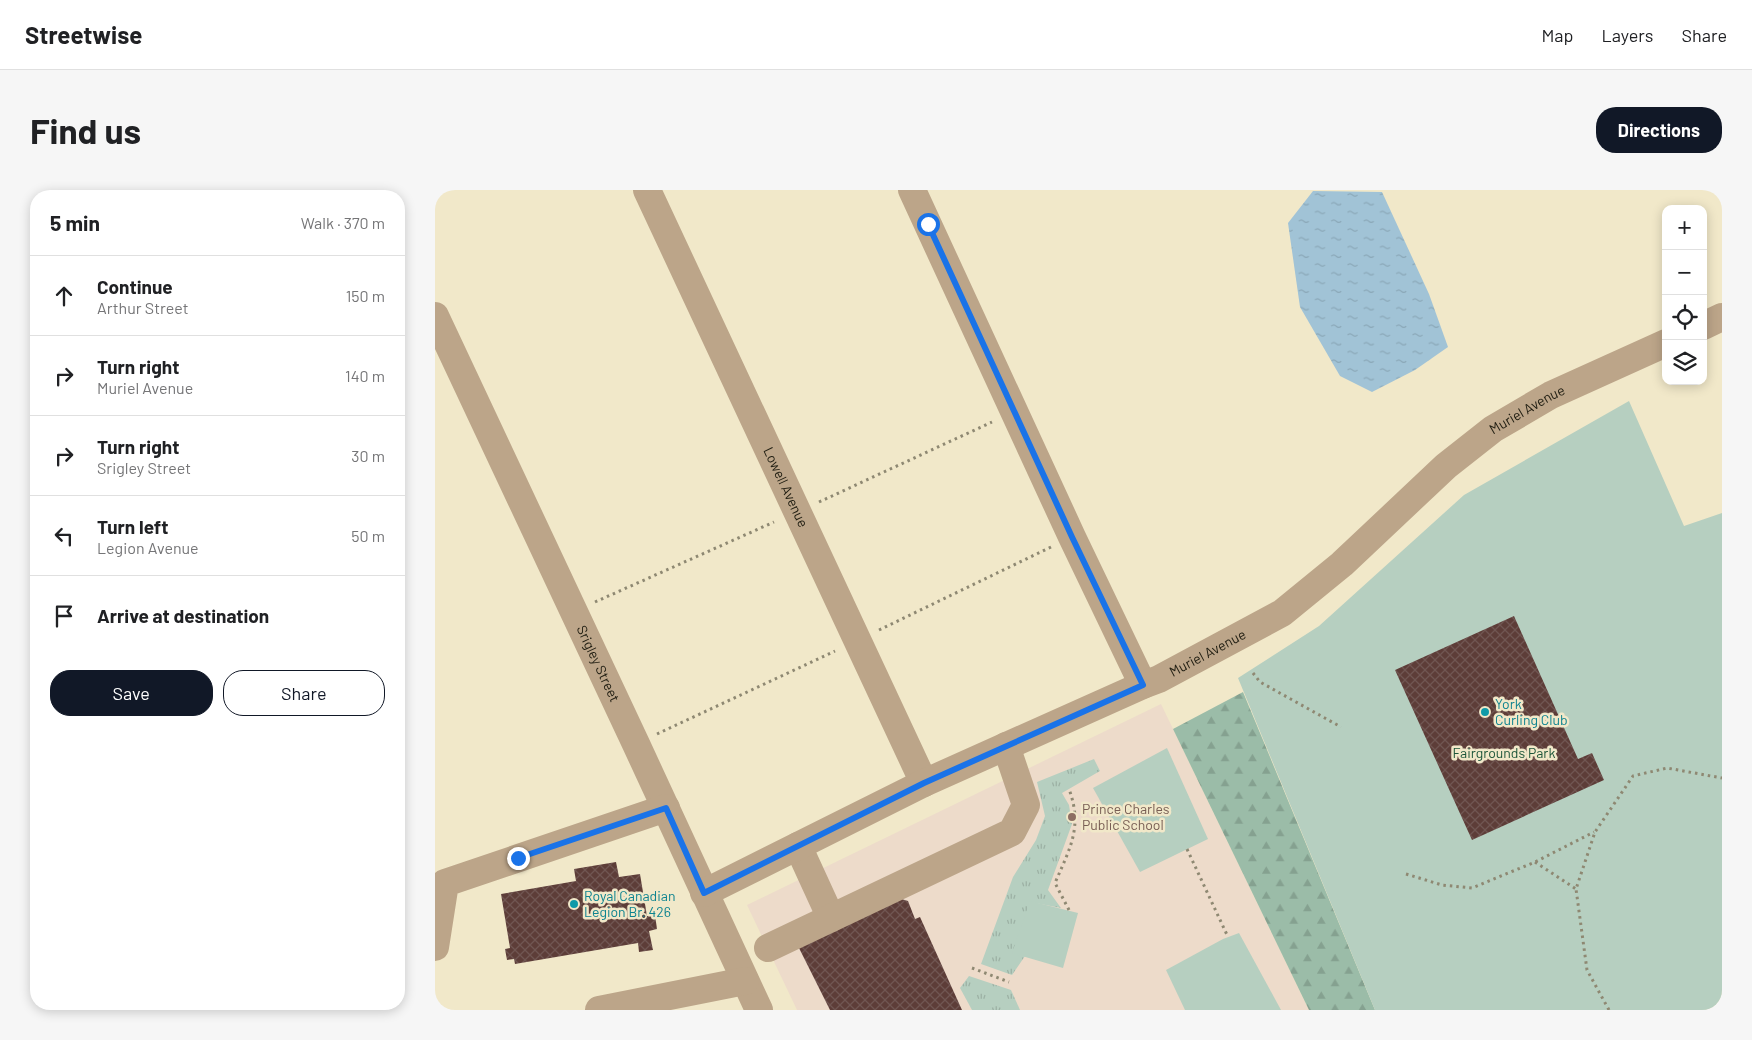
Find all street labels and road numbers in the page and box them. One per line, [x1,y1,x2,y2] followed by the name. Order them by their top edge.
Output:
[1486,381,1567,437] street label: Muriel Avenue
[760,444,812,530] street label: Lowell Avenue
[573,622,624,704] street label: Srigley Street
[1166,625,1248,680] street label: Muriel Avenue

